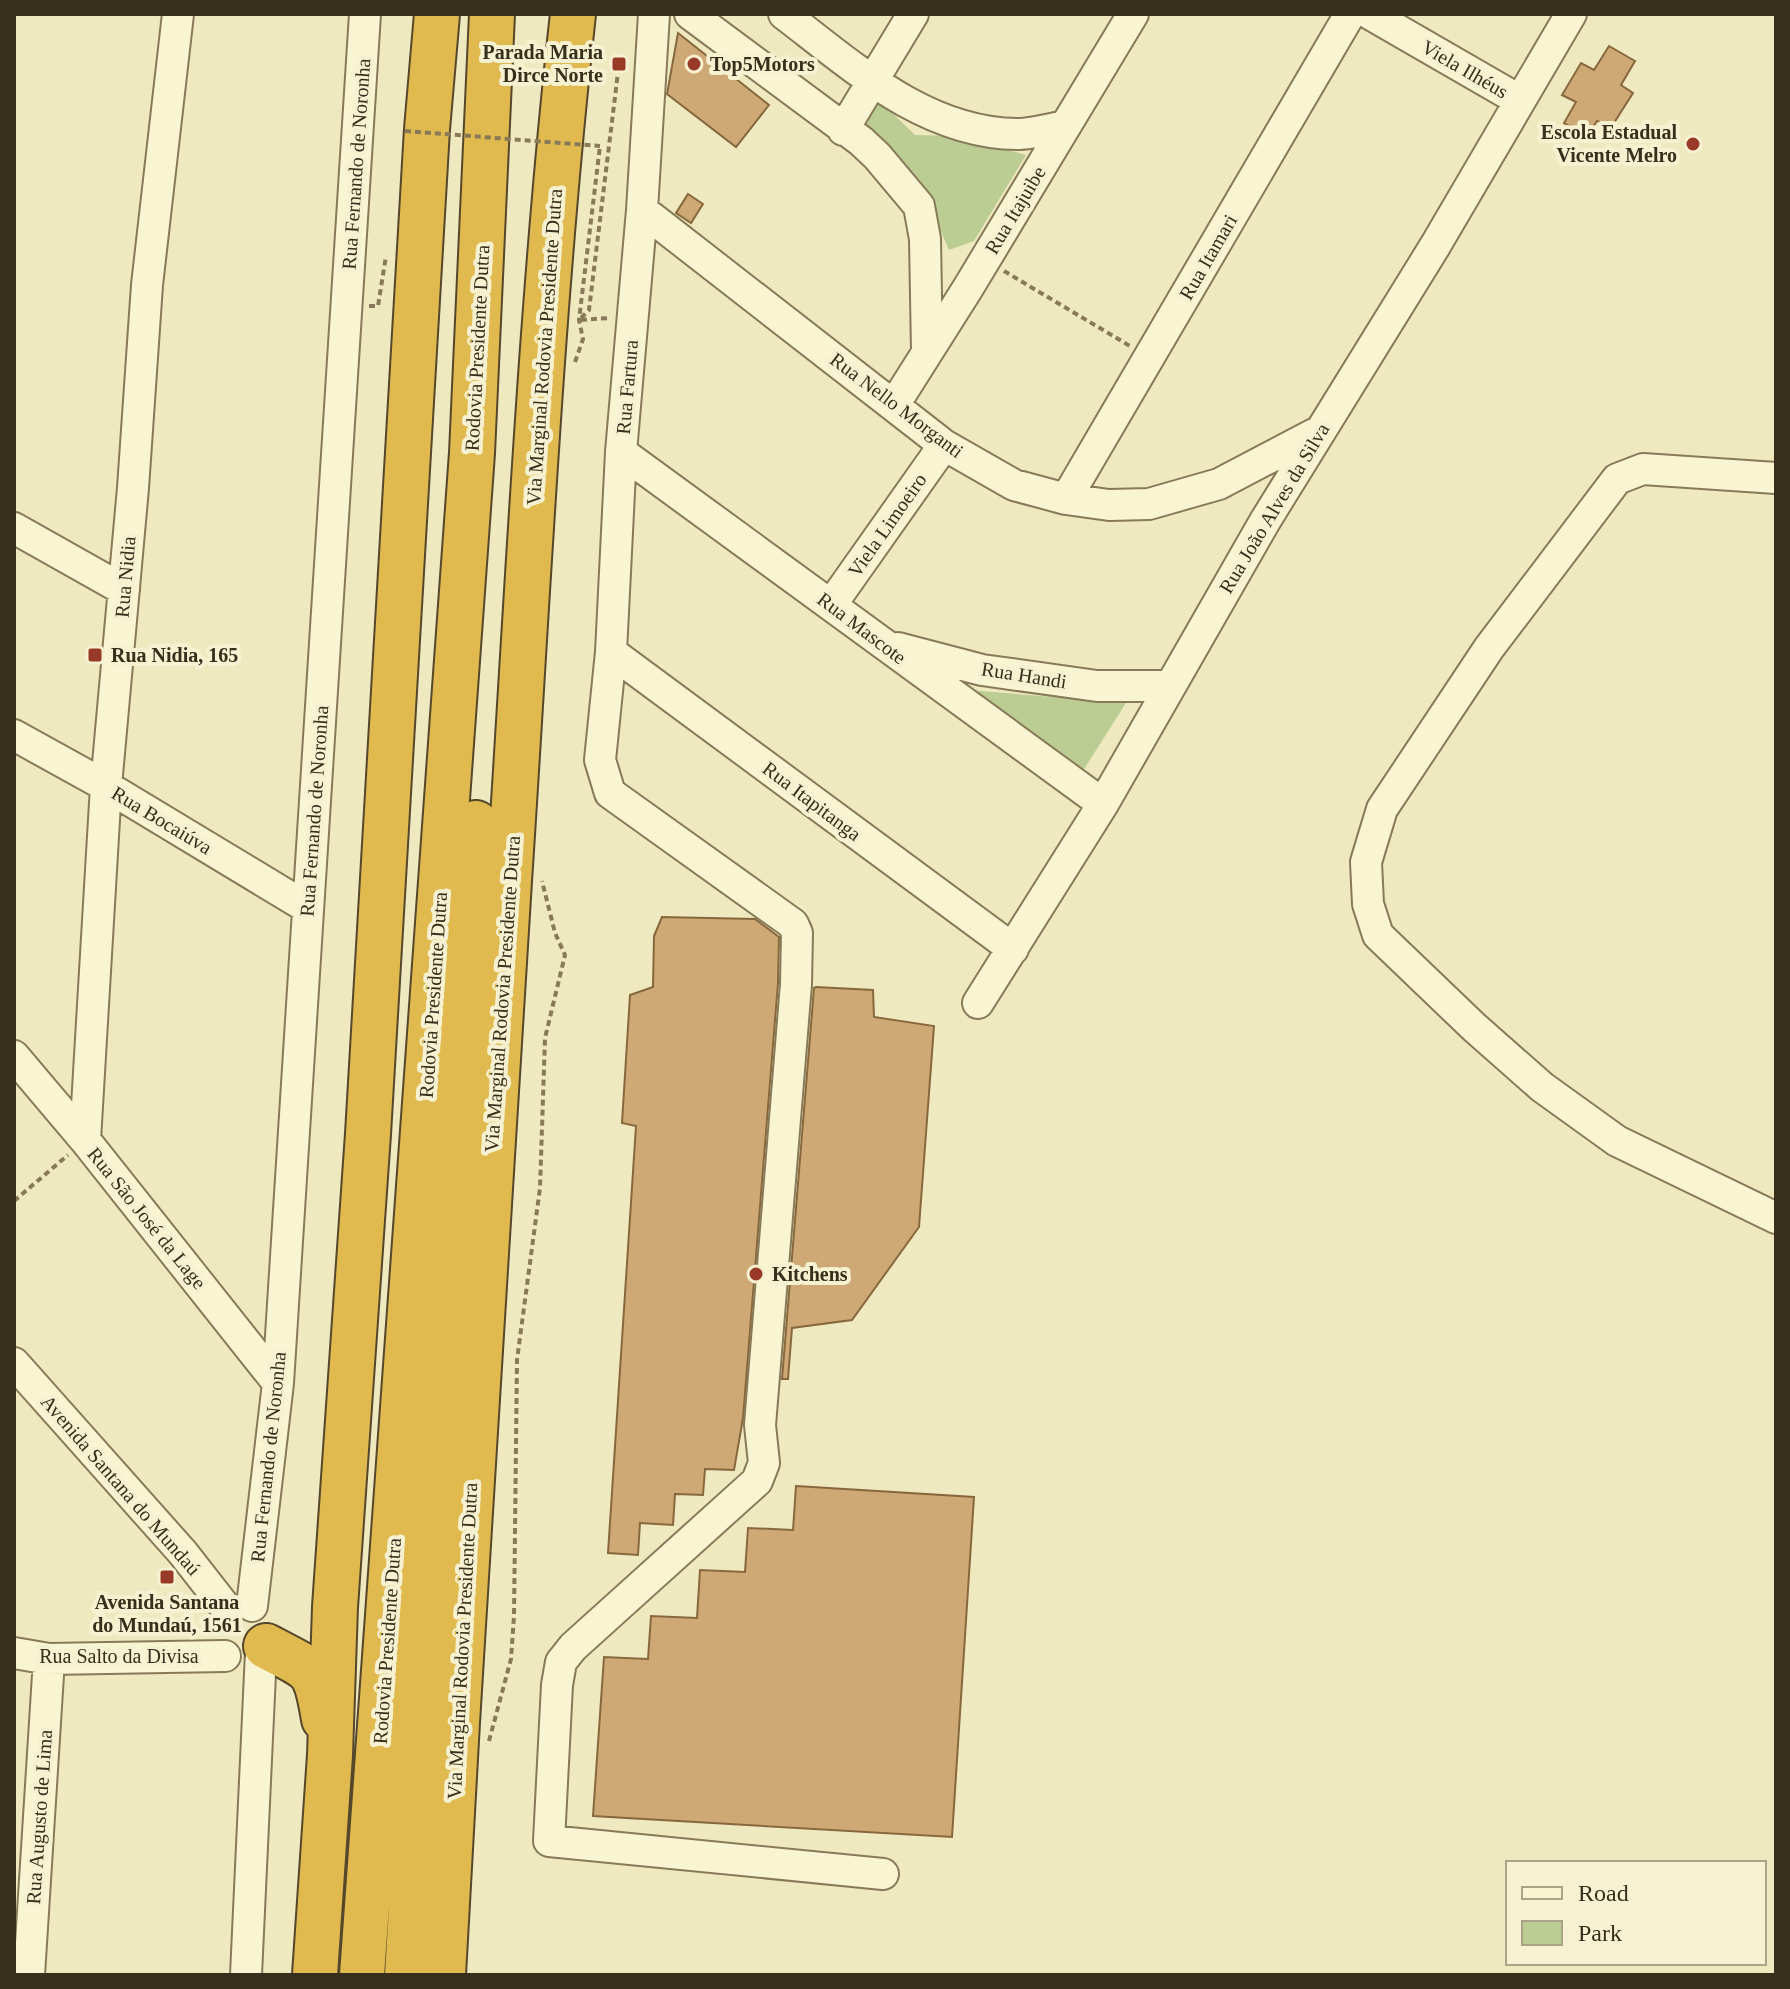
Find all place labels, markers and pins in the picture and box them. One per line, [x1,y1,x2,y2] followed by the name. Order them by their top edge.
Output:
[482,41,603,86] place label: Parada Maria Dirce Norte
[710,53,815,76] place label: Top5Motors
[610,55,628,73] marker: Parada Maria Dirce Norte
[685,55,703,73] marker: Top5Motors
[1541,121,1677,166] place label: Escola Estadual Vicente Melro
[1684,135,1702,153] marker: Escola Estadual Vicente Melro
[111,644,238,666] place label: Rua Nidia, 165
[86,646,104,664] marker: Rua Nidia, 165
[772,1263,848,1285] place label: Kitchens
[747,1265,765,1283] marker: Kitchens
[158,1568,176,1586] marker: Avenida Santana do Mundaú, 1561
[92,1591,242,1636] place label: Avenida Santana do Mundaú, 1561

